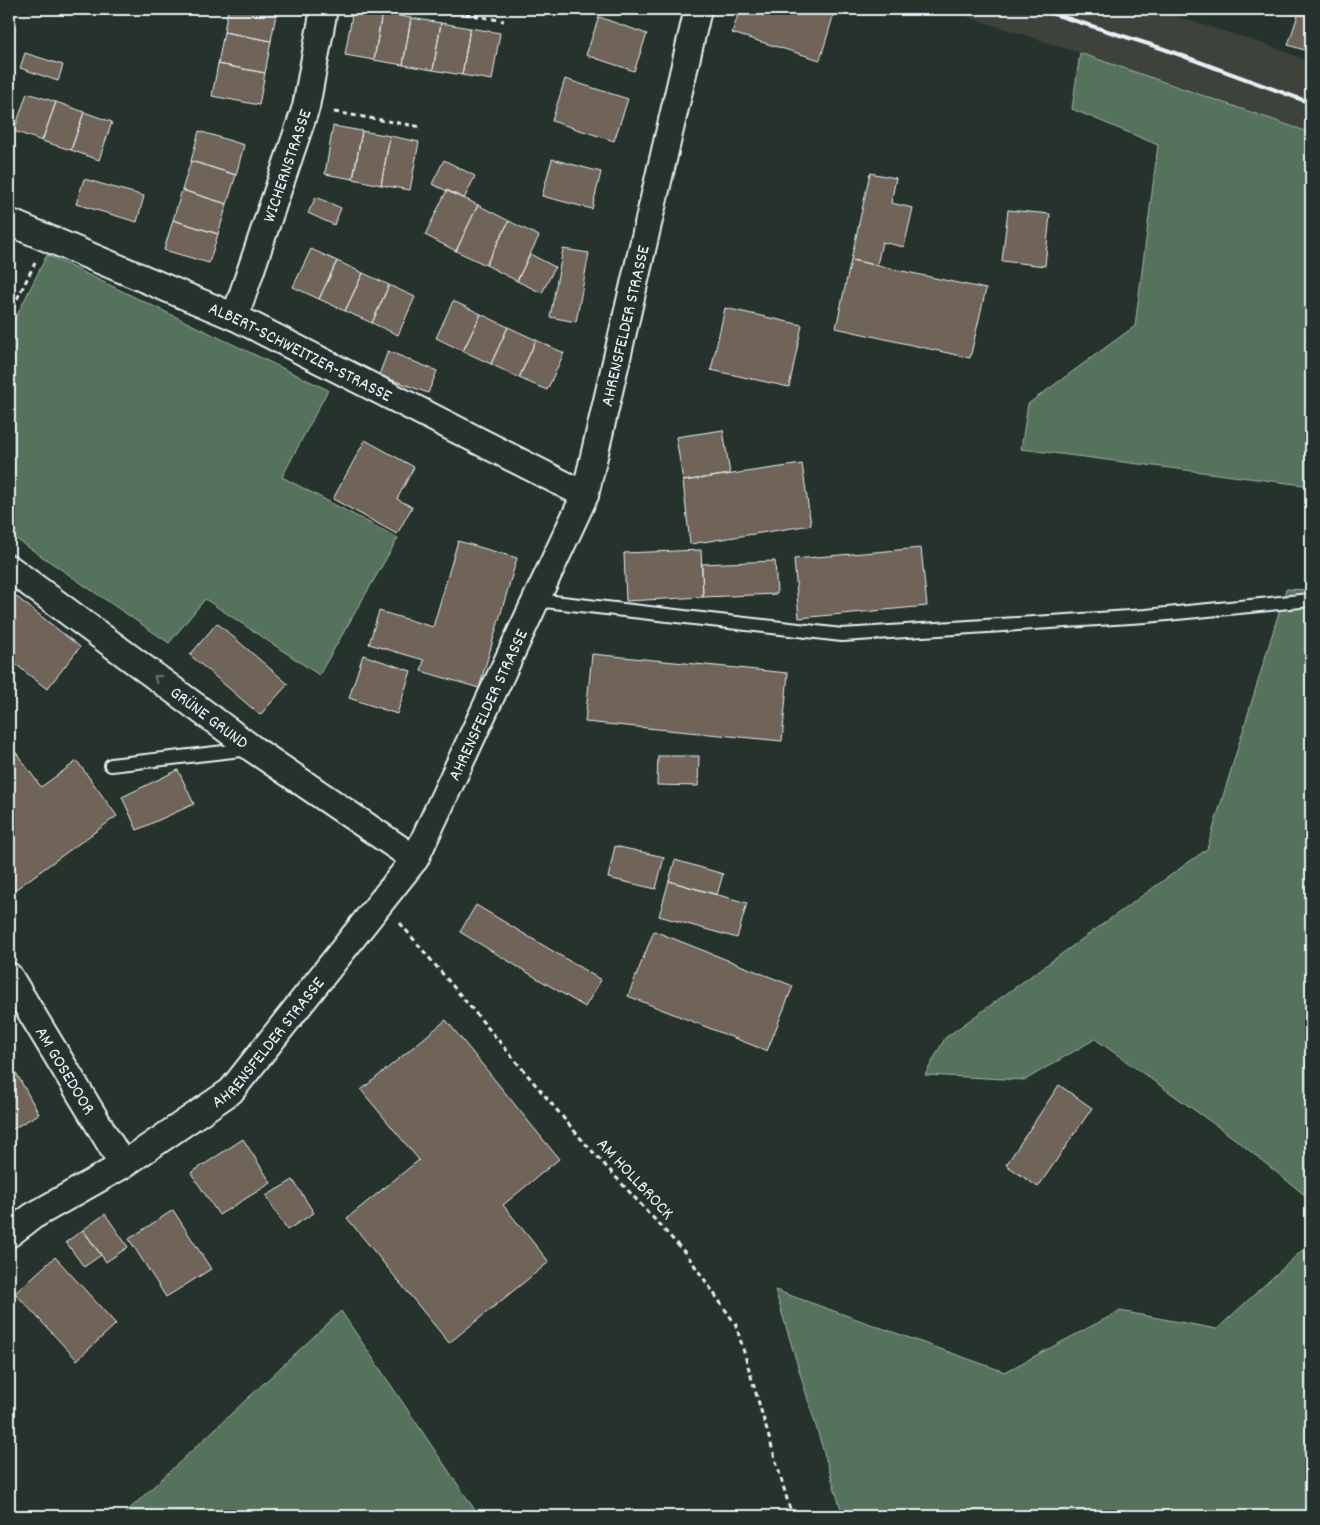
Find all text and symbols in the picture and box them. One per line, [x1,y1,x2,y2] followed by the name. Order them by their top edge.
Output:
[258,106,319,226] street label: WICHERNSTRASSE
[596,243,658,409] street label: AHRENSFELDER STRASSE
[204,297,396,410] street label: ALBERT-SCHWEITZER-STRASSE
[443,626,536,785] street label: AHRENSFELDER STRASSE
[154,676,163,684] one-way arrow
[164,682,253,756] street label: GRÜNE GRUND
[207,973,332,1116] street label: AHRENSFELDER STRASSE
[27,1023,100,1120] street label: AM GOSEDOOR
[590,1133,679,1226] street label: AM HOLLBROCK

